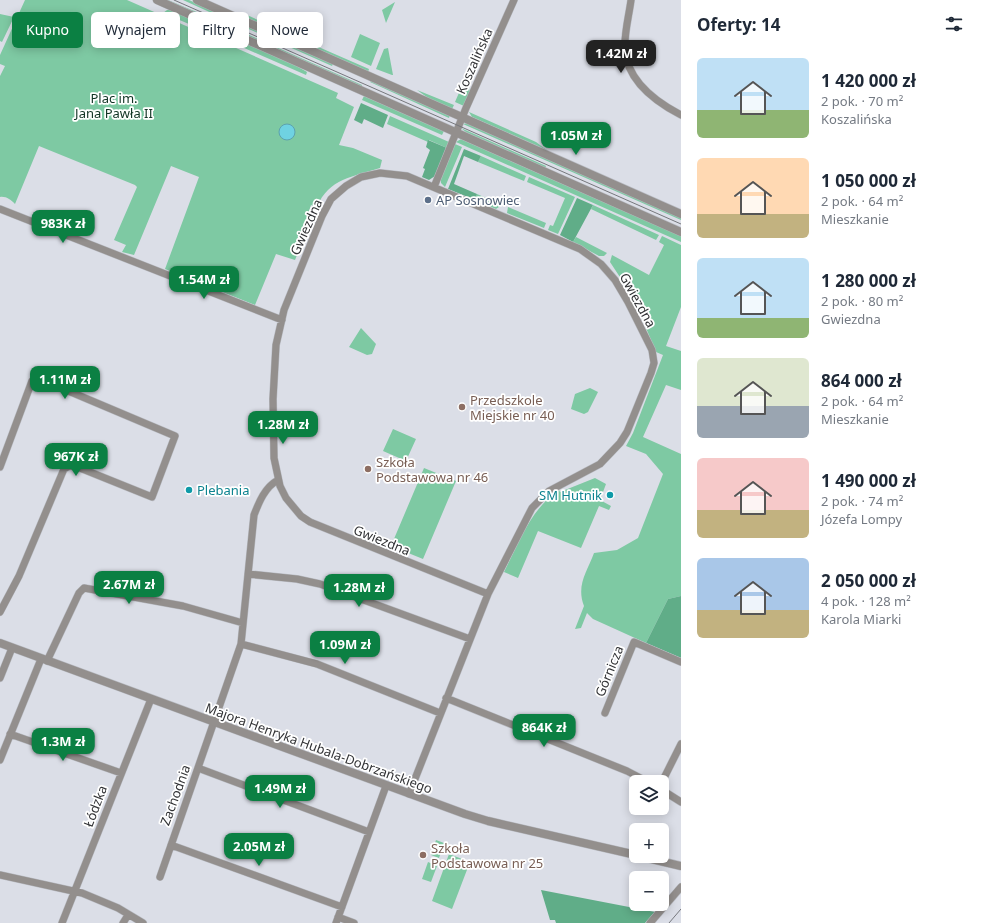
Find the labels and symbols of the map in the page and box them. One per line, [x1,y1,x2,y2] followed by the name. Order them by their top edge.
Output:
[451,25,497,97] street label: Koszalińska
[580,40,662,74] pin: 1.42M zł
[73,89,153,122] park label: Plac im. Jana Pawła II
[535,122,617,156] pin: 1.05M zł
[436,191,520,209] place label: AP Sosnowiec
[423,195,433,205] marker: AP Sosnowiec
[286,196,326,258] street label: Gwiezdna
[26,210,100,244] pin: 983K zł
[163,266,245,300] pin: 1.54M zł
[616,270,660,330] street label: Gwiezdna
[24,366,106,400] pin: 1.11M zł
[470,391,555,424] place label: Przedszkole Miejskie nr 40
[457,402,467,412] marker: Przedszkole Miejskie nr 40
[242,411,324,445] pin: 1.28M zł
[39,443,113,477] pin: 967K zł
[376,453,488,486] place label: Szkoła Podstawowa nr 46
[363,464,373,474] marker: Szkoła Podstawowa nr 46
[197,481,250,499] place label: Plebania
[184,485,194,495] marker: Plebania
[539,486,602,504] place label: SM Hutnik
[605,490,615,500] marker: SM Hutnik
[351,520,413,560] street label: Gwiezdna
[88,571,170,605] pin: 2.67M zł
[318,574,400,608] pin: 1.28M zł
[304,631,386,665] pin: 1.09M zł
[591,643,627,699] street label: Górnicza
[203,698,435,798] street label: Majora Henryka Hubala-Dobrzańskiego
[507,714,581,748] pin: 864K zł
[26,728,100,762] pin: 1.3M zł
[156,762,194,828] street label: Zachodnia
[239,775,321,809] pin: 1.49M zł
[79,783,111,829] street label: Łódzka
[218,833,300,867] pin: 2.05M zł
[431,839,543,872] place label: Szkoła Podstawowa nr 25
[418,850,428,860] marker: Szkoła Podstawowa nr 25

